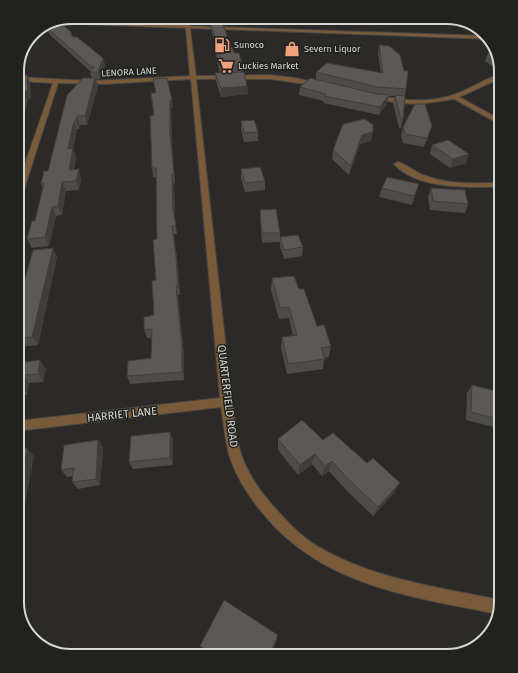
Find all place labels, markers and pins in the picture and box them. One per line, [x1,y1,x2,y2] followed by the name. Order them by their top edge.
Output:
[213,36,231,54] fuel station icon: Sunoco
[234,40,264,50] place label: Sunoco
[283,40,301,58] shop icon: Severn Liquor
[304,44,361,54] place label: Severn Liquor
[217,57,235,75] supermarket icon: Luckies Market
[238,61,299,71] place label: Luckies Market

